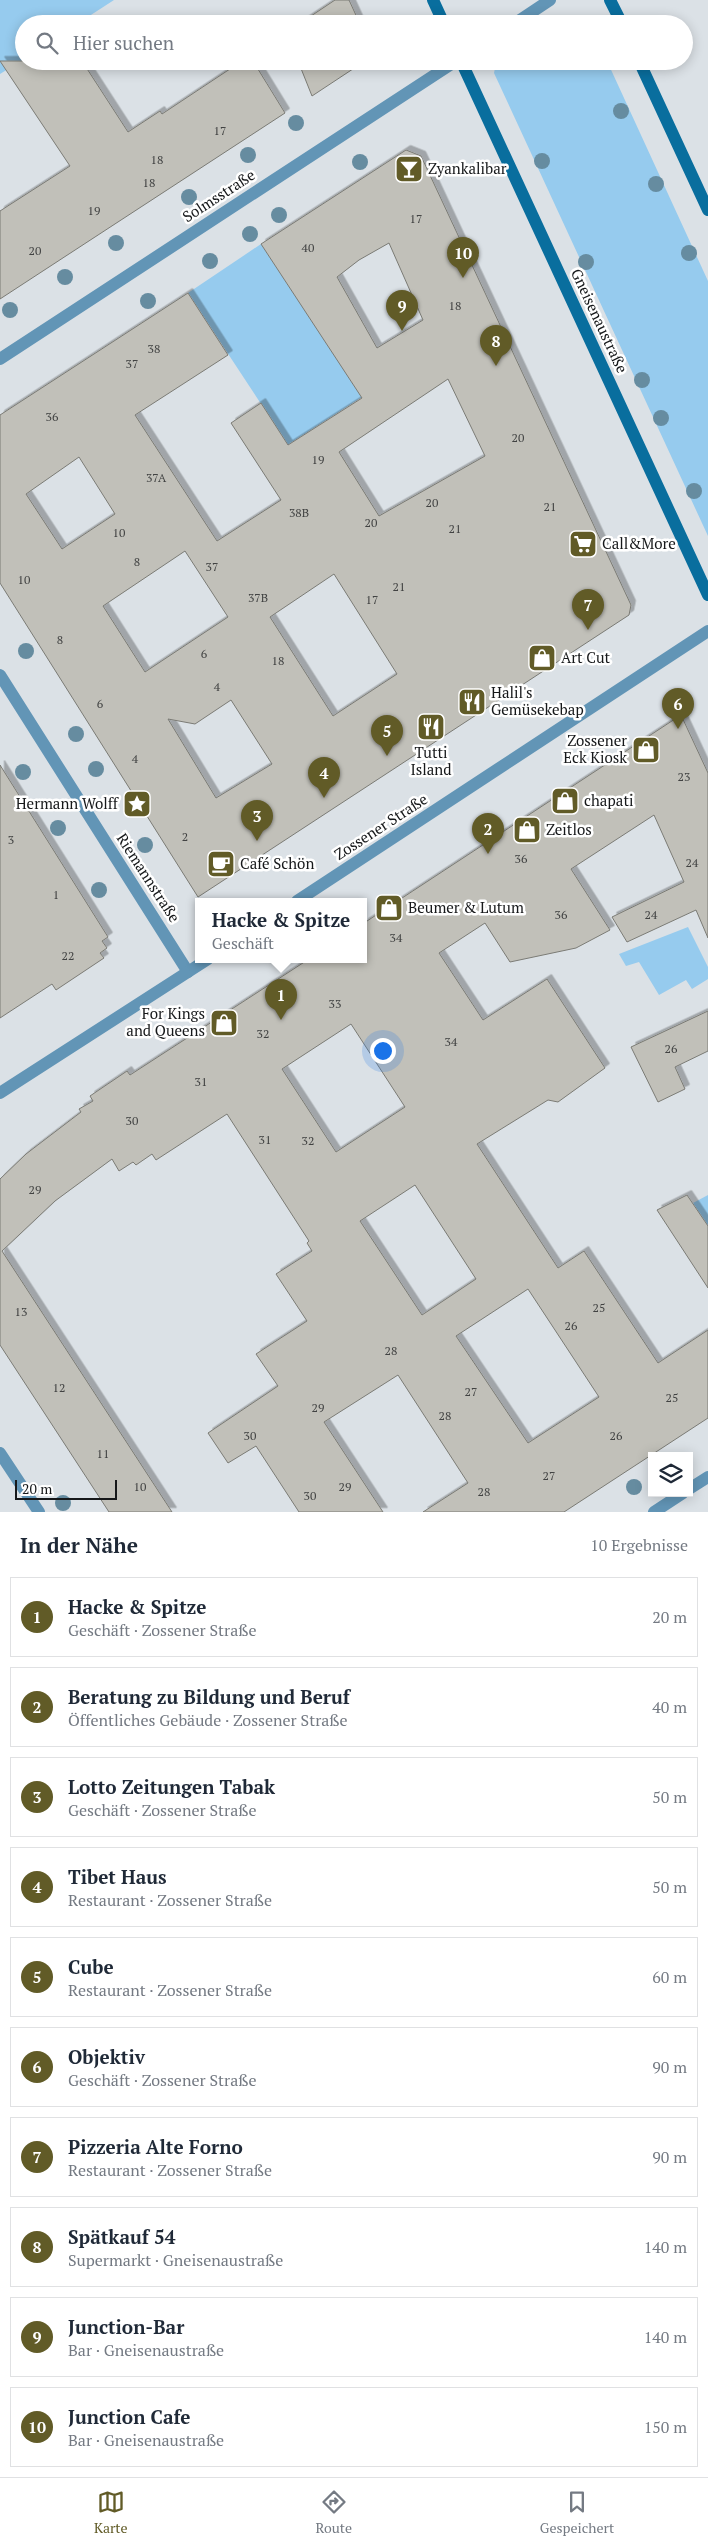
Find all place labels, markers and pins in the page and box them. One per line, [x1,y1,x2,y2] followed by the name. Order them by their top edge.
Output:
[394,154,424,184] bar icon: Zyankalibar
[428,158,507,178] place label: Zyankalibar
[447,237,479,278] pin: 10
[386,290,418,331] pin: 9
[480,325,512,366] pin: 8
[568,529,598,559] supermarket icon: Call&More
[602,533,676,553] place label: Call&More
[572,589,604,630] pin: 7
[527,643,557,673] shop icon: Art Cut
[561,647,610,667] place label: Art Cut
[491,682,584,719] place label: Halil's Gemüsekebap
[457,687,487,717] restaurant icon: Halil's Gemüsekebap
[662,688,694,729] pin: 6
[416,712,446,742] restaurant icon: Tutti Island
[371,715,403,756] pin: 5
[563,730,627,767] place label: Zossener Eck Kiosk
[631,735,661,765] shop icon: Zossener Eck Kiosk
[410,742,452,779] place label: Tutti Island
[308,757,340,798] pin: 4
[550,786,580,816] shop icon: chapati
[122,789,152,819] place icon: Hermann Wolff
[584,790,634,810] place label: chapati
[16,793,119,813] place label: Hermann Wolff
[241,800,273,841] pin: 3
[472,813,504,854] pin: 2
[512,815,542,845] shop icon: Zeitlos
[546,819,592,839] place label: Zeitlos
[206,849,236,879] cafe icon: Café Schön
[240,853,314,873] place label: Café Schön
[374,893,404,923] shop icon: Beumer & Lutum
[408,897,524,917] place label: Beumer & Lutum
[265,979,297,1020] pin: 1
[126,1003,205,1040] place label: For Kings and Queens
[209,1008,239,1038] shop icon: For Kings and Queens

